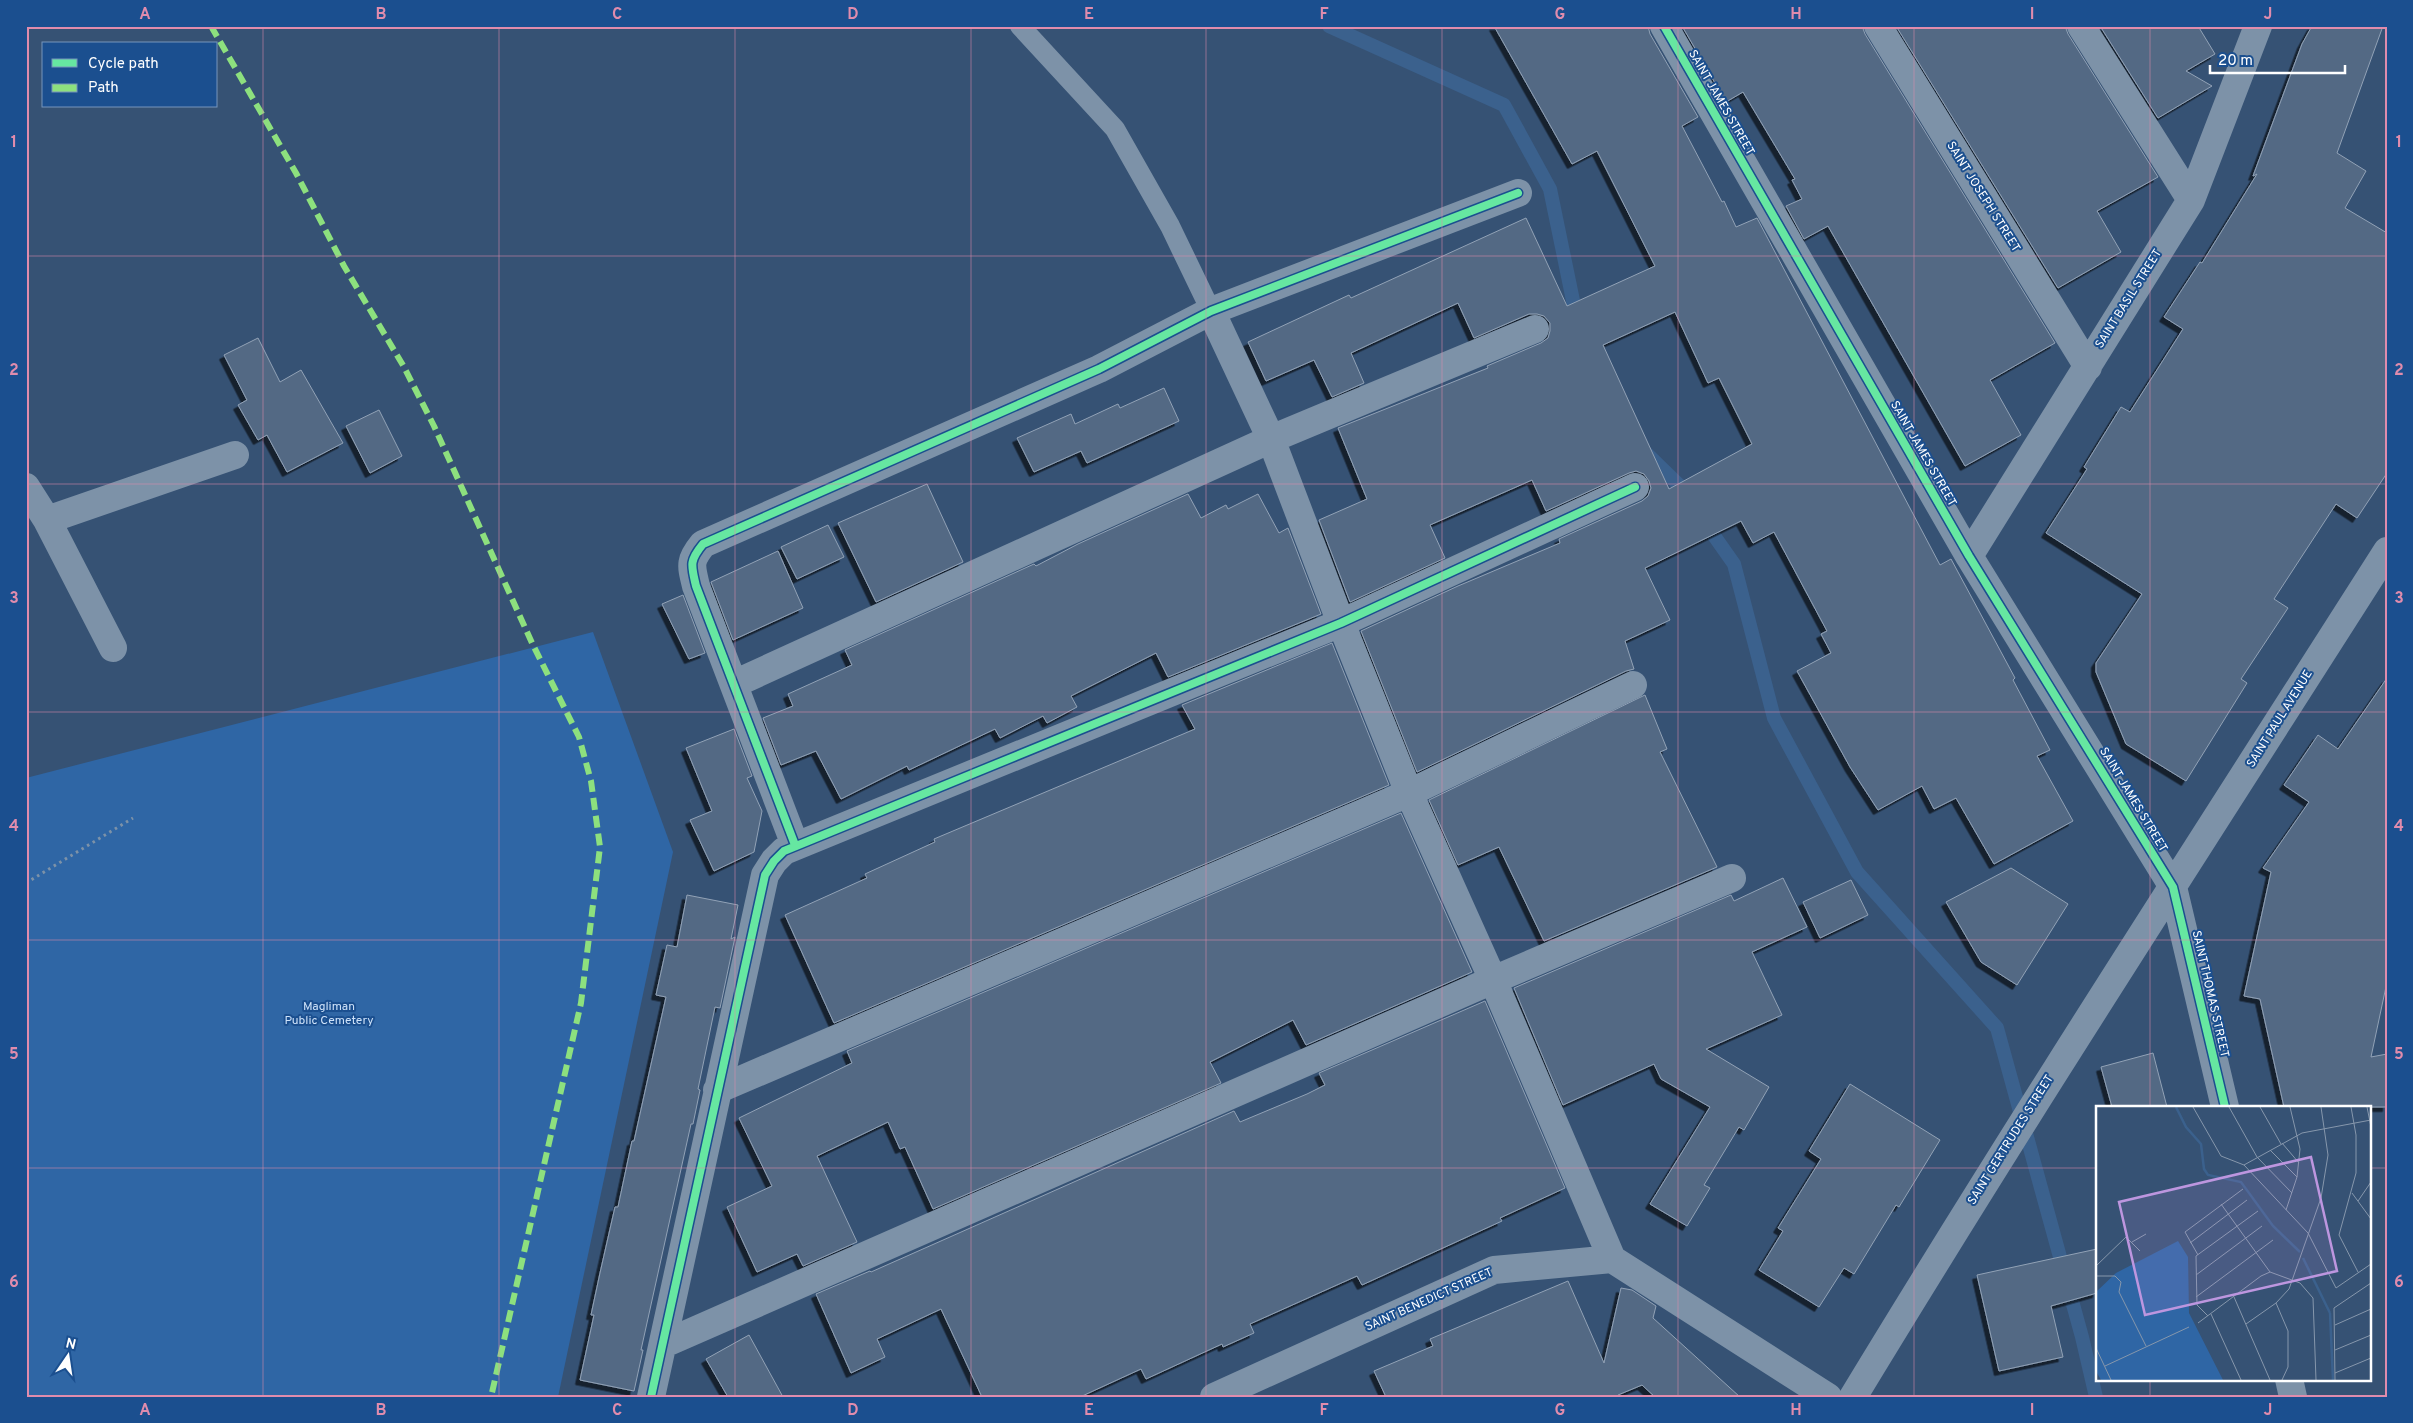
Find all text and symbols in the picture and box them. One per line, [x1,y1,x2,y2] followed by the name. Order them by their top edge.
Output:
[139,5,151,25] text: A
[375,5,387,25] text: B
[612,5,622,25] text: C
[847,5,859,25] text: D
[1084,5,1094,25] text: E
[1319,5,1329,25] text: F
[1555,5,1565,25] text: G
[1790,5,1802,25] text: H
[2030,5,2034,25] text: I
[2264,5,2272,25] text: J
[42,42,218,108] legend
[2210,42,2346,74] scale bar
[1684,47,1758,159] street label: SAINT JAMES STREET
[2218,52,2253,71] text: 20 m
[88,55,159,74] text: Cycle path
[88,79,119,98] text: Path
[11,133,17,153] text: 1
[2396,133,2402,153] text: 1
[1942,139,2024,255] street label: SAINT JOSEPH STREET
[2092,246,2166,352] street label: SAINT BASIL STREET
[9,361,19,381] text: 2
[2394,361,2404,381] text: 2
[1886,398,1960,510] street label: SAINT JAMES STREET
[9,589,19,609] text: 3
[2394,589,2404,609] text: 3
[2243,667,2317,771] street label: SAINT PAUL AVENUE
[2095,745,2171,855] street label: SAINT JAMES STREET
[9,817,19,837] text: 4
[2394,817,2404,837] text: 4
[2188,929,2232,1059] street label: SAINT THOMAS STREET
[284,999,374,1029] park label: Magliman Public Cemetery
[9,1045,19,1065] text: 5
[2394,1045,2404,1065] text: 5
[1964,1072,2058,1208] street label: SAINT GERTRUDES STREET
[2096,1106,2370,1380] inset map
[1363,1265,1495,1335] street label: SAINT BENEDICT STREET
[9,1273,19,1293] text: 6
[2394,1273,2404,1293] text: 6
[42,1330,92,1380] north arrow
[64,1335,77,1354] text: N
[139,1401,151,1421] text: A
[375,1401,387,1421] text: B
[612,1401,622,1421] text: C
[847,1401,859,1421] text: D
[1084,1401,1094,1421] text: E
[1319,1401,1329,1421] text: F
[1555,1401,1565,1421] text: G
[1790,1401,1802,1421] text: H
[2030,1401,2034,1421] text: I
[2264,1401,2272,1421] text: J

